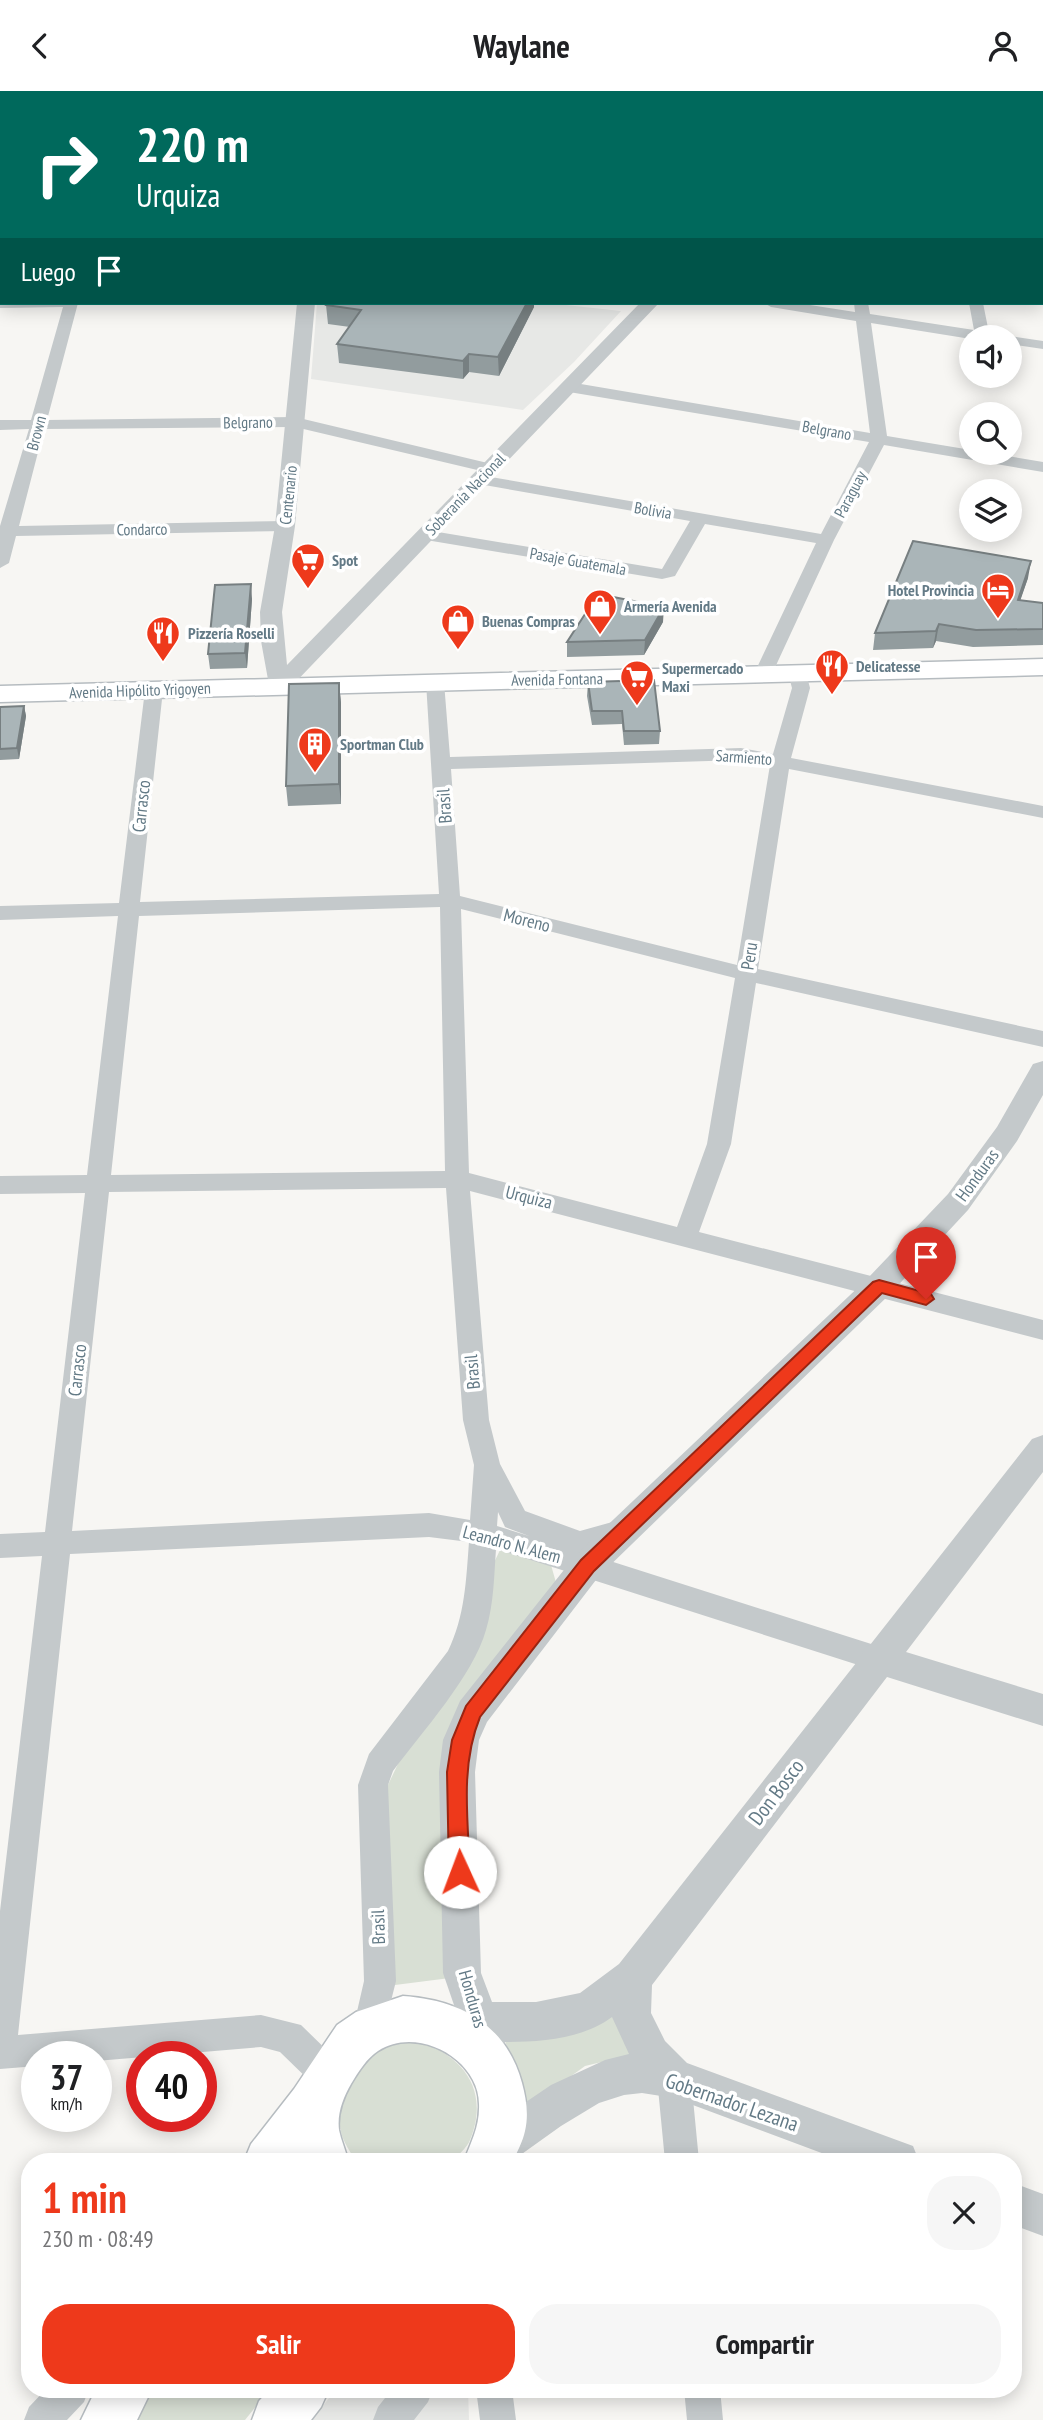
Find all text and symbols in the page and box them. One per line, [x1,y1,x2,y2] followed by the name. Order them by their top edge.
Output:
[473,25,570,67] text: Waylane
[21,27,59,65] icon: back
[984,27,1022,65] icon: person
[136,112,249,176] text: 220 m
[21,119,112,210] icon: right
[136,174,220,216] text: Urquiza
[90,252,128,290] icon: arrive
[21,255,76,288] text: Luego
[959,325,1022,542] map controls
[959,325,1022,388] button: sound
[959,402,1022,465] button: search
[223,412,273,432] street label: Belgrano
[22,413,50,453] street label: Brown
[801,416,853,444] street label: Belgrano
[421,449,509,539] street label: Soberanía Nacional
[275,464,301,526] street label: Centenario
[829,467,871,521] street label: Paraguay
[959,479,1022,542] button: layers
[633,497,673,523] street label: Bolivia
[116,519,168,539] street label: Condarco
[289,541,327,590] supermarket icon: Spot
[528,543,628,579] street label: Pasaje Guatemala
[332,550,358,570] place label: Spot
[979,571,1017,620] hotel icon: Hotel Provincia
[888,580,974,600] place label: Hotel Provincia
[581,587,619,636] shop icon: Armería Avenida
[623,596,717,616] place label: Armería Avenida
[439,602,477,651] shop icon: Buenas Compras
[482,611,575,631] place label: Buenas Compras
[144,614,182,663] restaurant icon: Pizzería Roselli
[188,623,275,643] place label: Pizzería Roselli
[813,647,851,696] restaurant icon: Delicatesse
[856,656,921,676] place label: Delicatesse
[618,658,656,707] supermarket icon: Supermercado Maxi
[662,658,743,696] place label: Supermercado Maxi
[511,668,603,690] street label: Avenida Fontana
[69,678,211,702] street label: Avenida Hipólito Yrigoyen
[296,725,334,774] building icon: Sportman Club
[340,734,424,754] place label: Sportman Club
[715,745,773,769] street label: Sarmiento
[127,779,155,833] street label: Carrasco
[431,787,457,824] street label: Brasil
[501,903,553,937] street label: Moreno
[735,940,763,972] street label: Peru
[950,1144,1004,1206] street label: Honduras
[503,1180,555,1214] street label: Urquiza
[896,1227,956,1299] pin
[907,1238,945,1276] icon: arrive
[63,1343,91,1397] street label: Carrasco
[459,1353,485,1390] street label: Brasil
[461,1520,563,1568] street label: Leandro N. Alem
[742,1754,810,1830] street label: Don Bosco
[423,1835,497,1909] position arrow
[366,1908,390,1945] street label: Brasil
[454,1967,492,2031] street label: Honduras
[126,2041,217,2132] speed limit sign: 40
[50,2054,83,2100] text: 37
[662,2067,802,2137] street label: Gobernador Lezana
[51,2092,82,2115] text: km/h
[42,2170,127,2225] text: 1 min
[927,2176,1001,2250] button: close
[42,2224,154,2253] text: 230 m · 08:49
[42,2304,515,2384] button: Salir
[529,2304,1001,2384] button: Compartir

